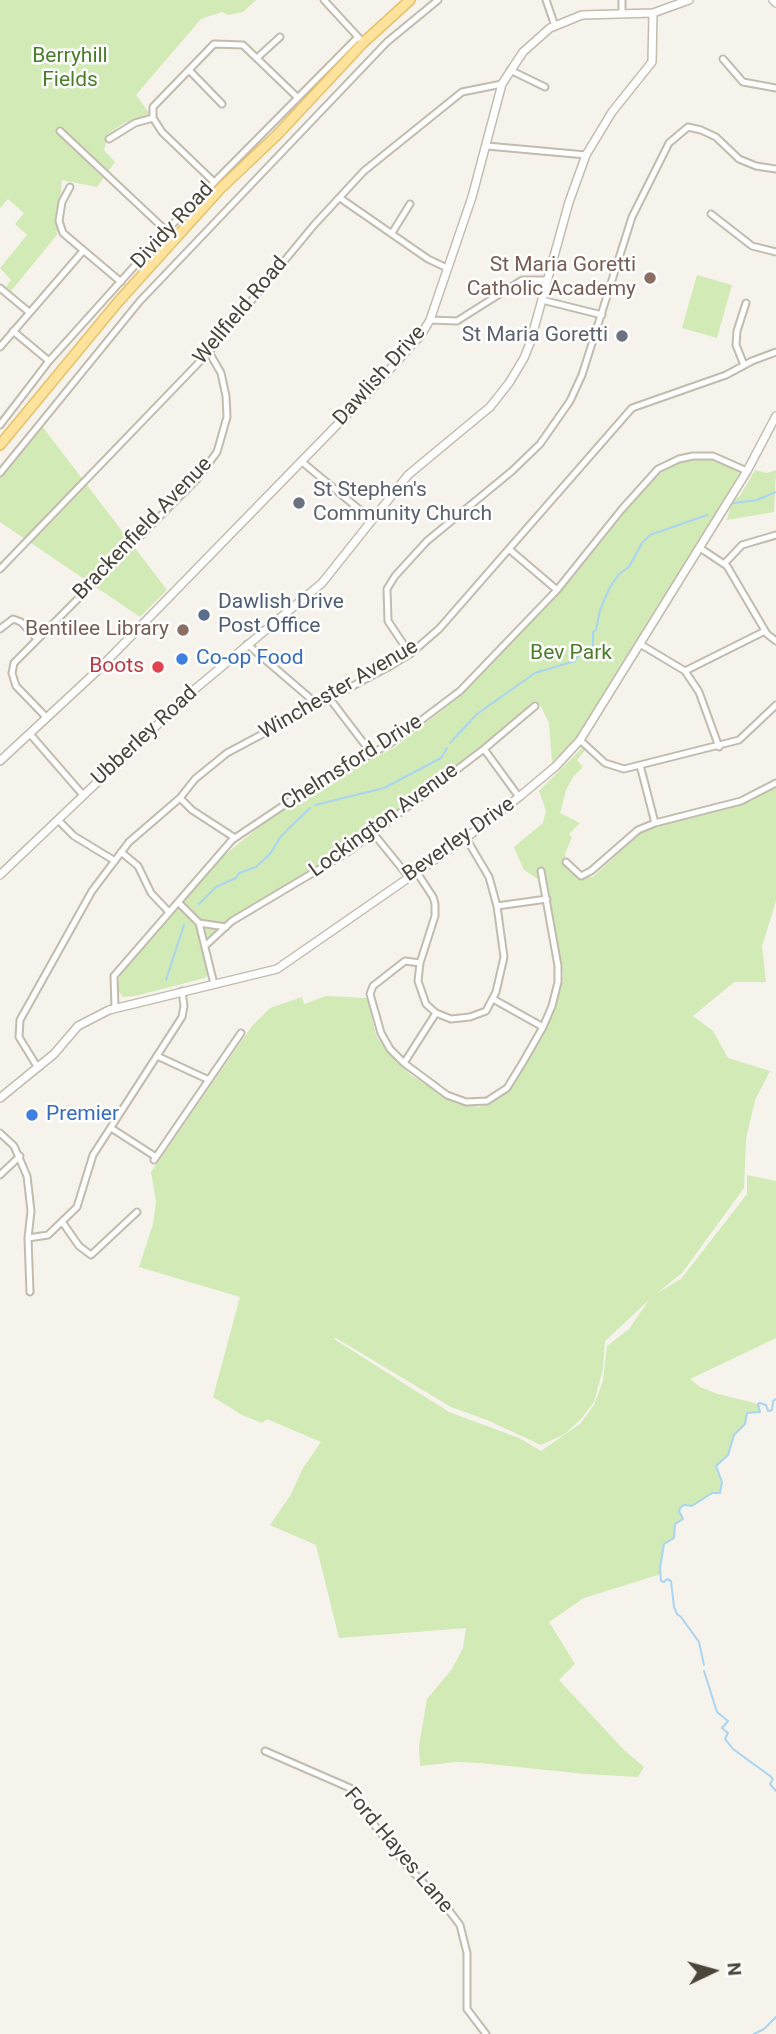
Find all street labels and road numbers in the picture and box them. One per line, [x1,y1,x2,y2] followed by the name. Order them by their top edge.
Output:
[127,177,219,275] street label: Dividy Road
[189,252,293,370] street label: Wellfield Road
[328,321,432,431] street label: Dawlish Drive
[68,452,218,606] street label: Brackenfield Avenue
[255,634,423,746] street label: Winchester Avenue
[87,681,203,791] street label: Ubberley Road
[277,710,427,816] street label: Chelmsford Drive
[305,759,463,883] street label: Lockington Avenue
[398,792,520,888] street label: Beverley Drive
[338,1783,458,1919] street label: Ford Hayes Lane

